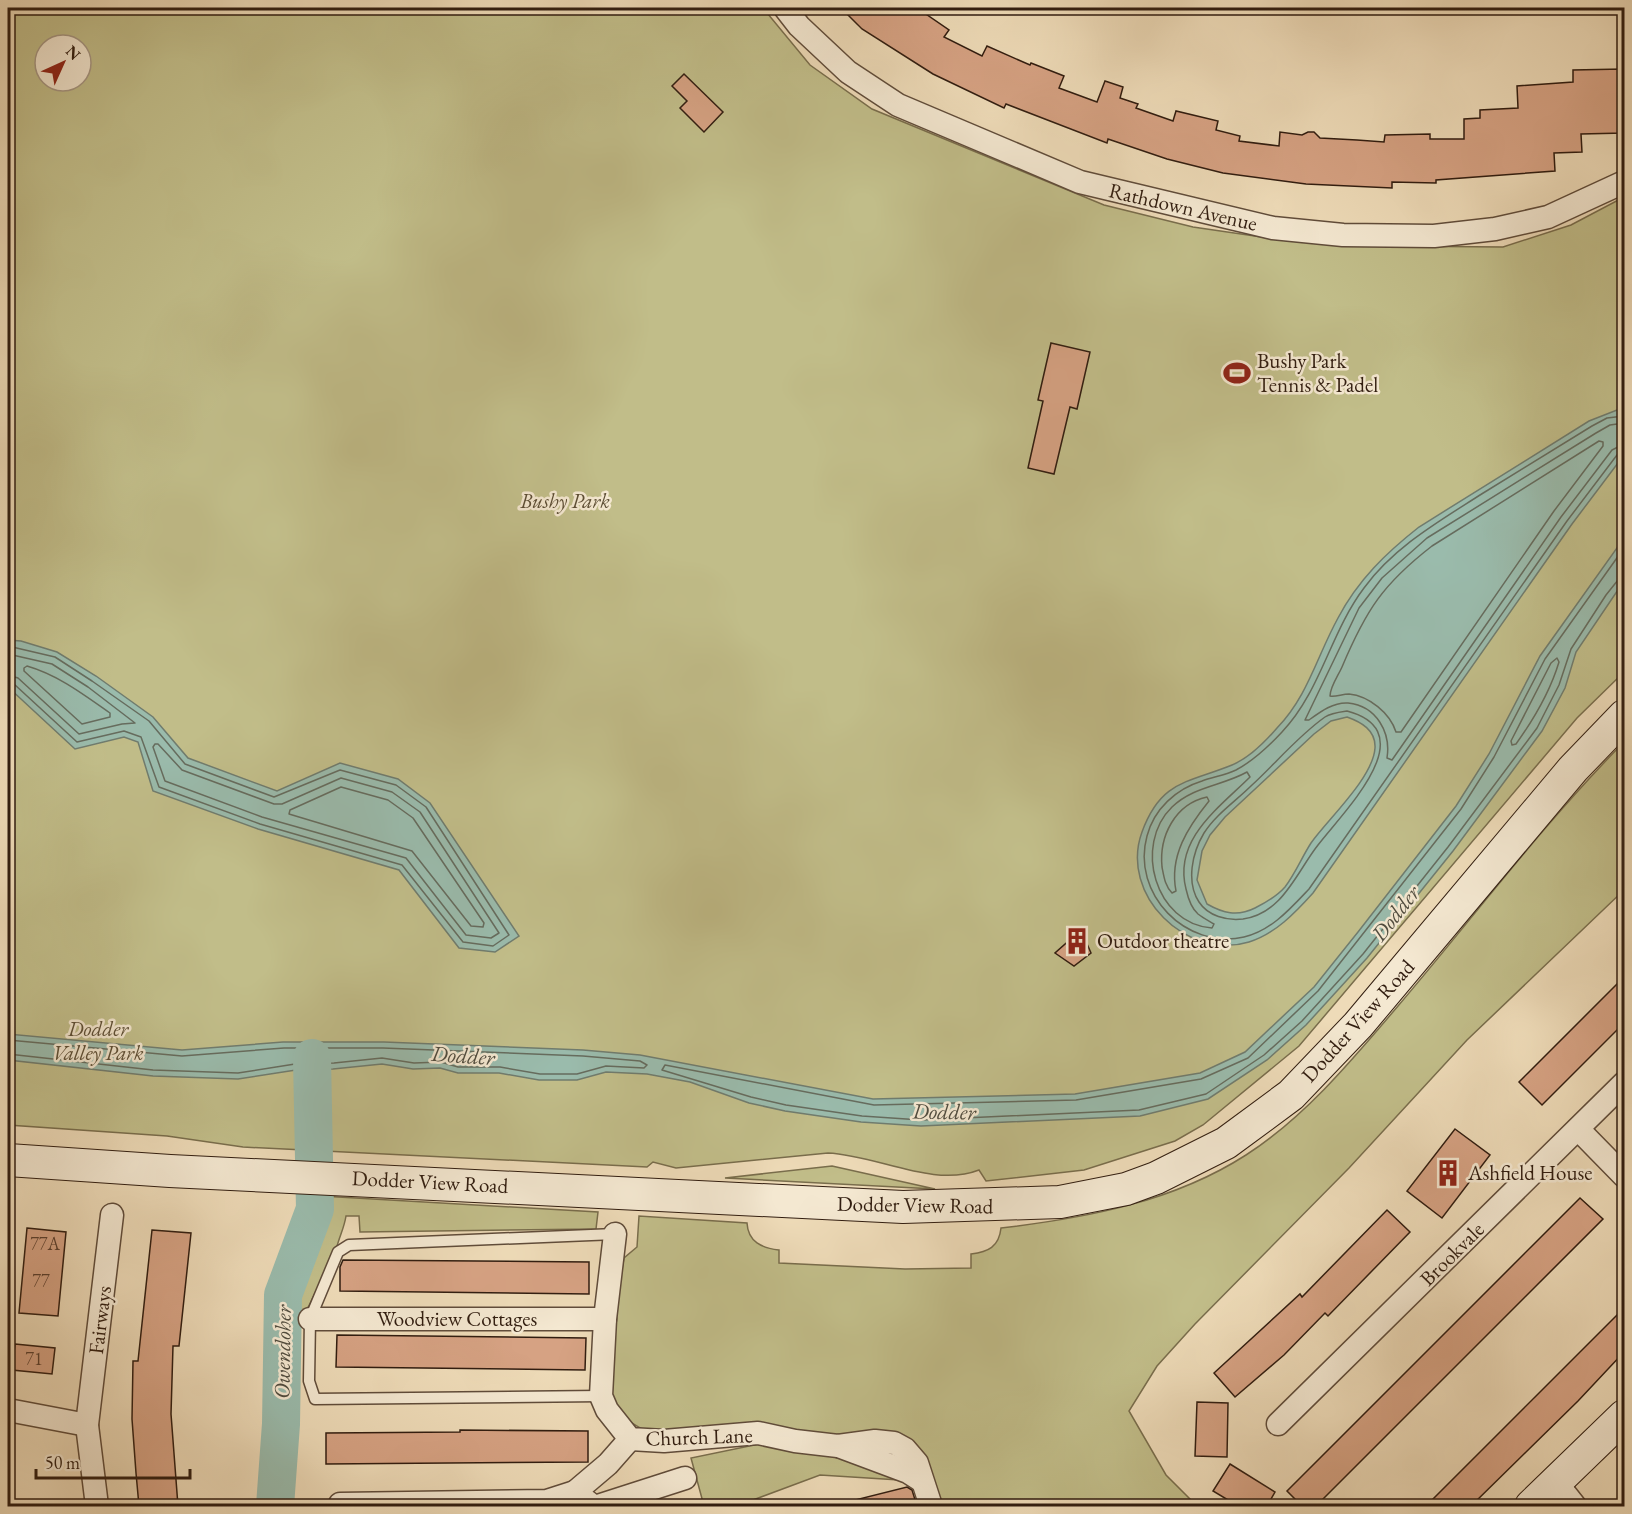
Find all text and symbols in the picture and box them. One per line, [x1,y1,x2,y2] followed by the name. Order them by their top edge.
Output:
[33,33,93,93] north arrow
[61,41,85,65] text: N
[1106,176,1260,237] street label: Rathdown Avenue
[1257,347,1378,398] place label: Bushy Park Tennis & Padel
[1222,358,1252,388] sports icon: Bushy Park Tennis & Padel
[519,487,610,514] park label: Bushy Park
[1364,878,1427,948] water label: Dodder
[1062,926,1092,956] building icon: Outdoor theatre
[1097,927,1229,954] place label: Outdoor theatre
[1295,953,1420,1088] street label: Dodder View Road
[52,1015,144,1066] park label: Dodder Valley Park
[429,1039,497,1072] water label: Dodder
[911,1096,978,1127] water label: Dodder
[1433,1158,1463,1188] building icon: Ashfield House
[1467,1159,1593,1186] place label: Ashfield House
[351,1164,509,1199] street label: Dodder View Road
[837,1190,994,1219] street label: Dodder View Road
[1414,1216,1490,1292] street label: Brookvale
[30,1232,60,1255] house number: 77A
[32,1269,50,1292] house number: 77
[82,1284,117,1356] street label: Fairways
[267,1303,298,1399] water label: Owendoher
[377,1305,538,1332] street label: Woodview Cottages
[25,1347,43,1370] house number: 71
[645,1421,753,1452] street label: Church Lane
[36,1442,190,1480] scale bar
[45,1451,80,1474] text: 50 m

